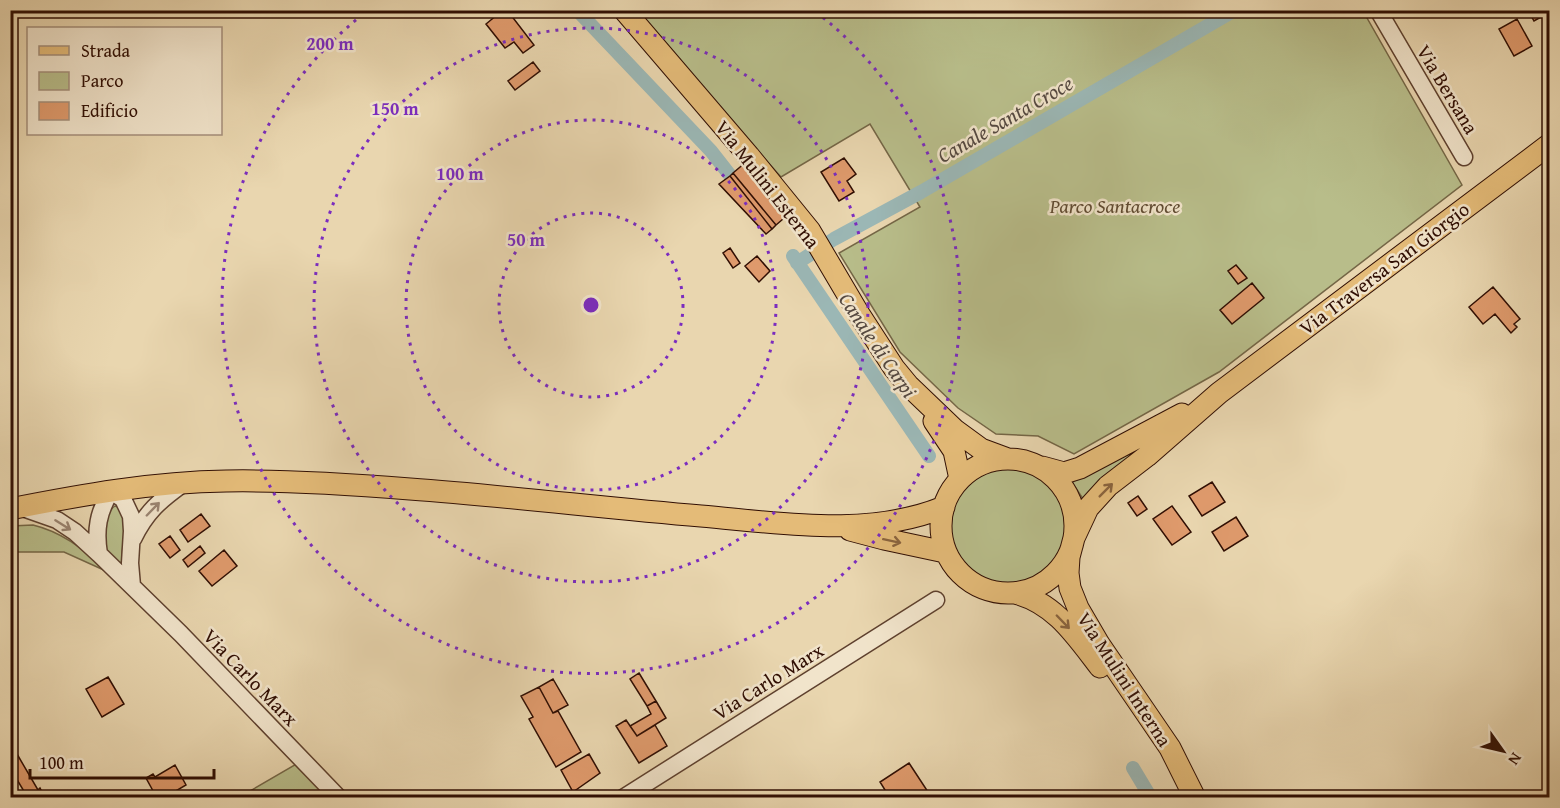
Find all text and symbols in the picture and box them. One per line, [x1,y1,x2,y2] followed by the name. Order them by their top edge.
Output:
[27,27,222,135] legend
[306,30,354,57] text: 200 m
[81,37,131,64] text: Strada
[1410,39,1486,140] street label: Via Bersana
[81,67,124,94] text: Parco
[931,68,1079,170] water label: Canale Santa Croce
[371,95,419,122] text: 150 m
[81,97,138,124] text: Edificio
[709,114,828,255] street label: Via Mulini Esterna
[436,160,484,187] text: 100 m
[1049,191,1180,220] park label: Parco Santacroce
[1293,194,1475,342] street label: Via Traversa San Giorgio
[507,226,546,253] text: 50 m
[831,286,925,404] water label: Canale di Carpi
[581,295,601,315] centre of rings
[1098,482,1113,497] one-way arrow
[145,501,160,516] one-way arrow
[54,519,71,531] one-way arrow
[882,536,902,547] one-way arrow
[1071,606,1180,752] street label: Via Mulini Interna
[1056,614,1070,629] one-way arrow
[197,622,306,733] street label: Via Carlo Marx
[707,635,830,727] street label: Via Carlo Marx
[1473,721,1533,781] north arrow
[30,742,214,780] scale bar
[1502,748,1528,771] text: N
[39,749,84,776] text: 100 m

